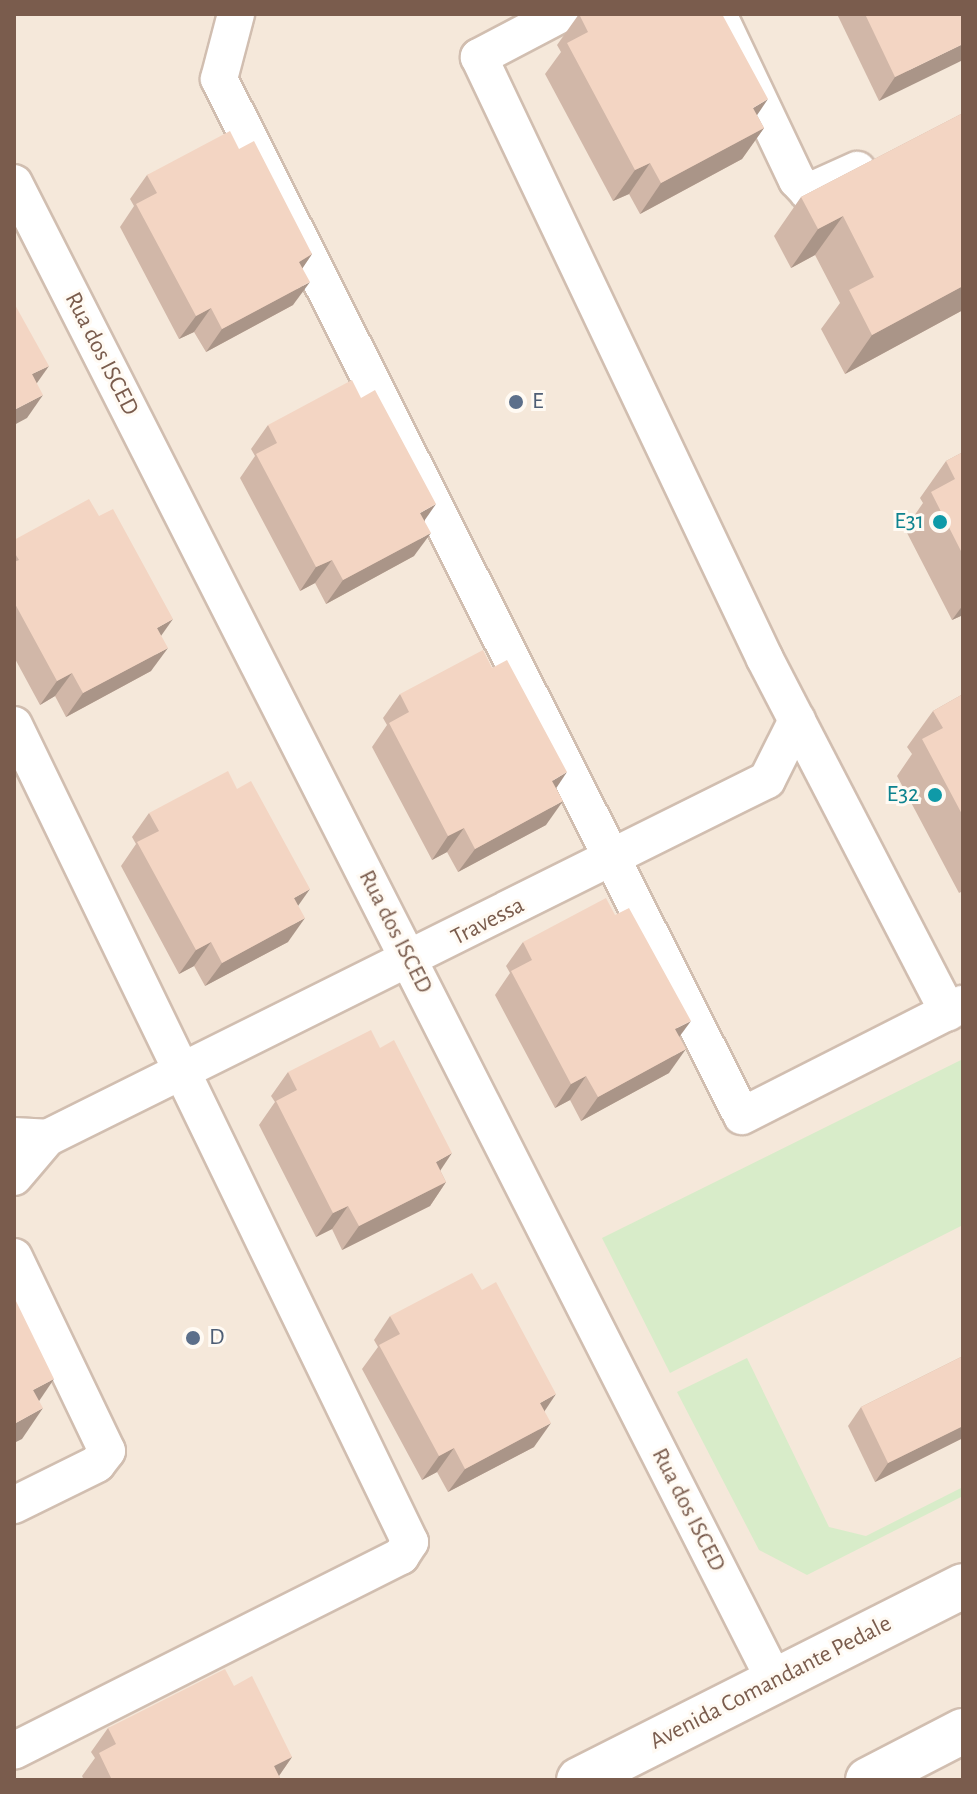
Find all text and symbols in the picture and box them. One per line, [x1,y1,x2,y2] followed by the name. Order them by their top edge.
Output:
[58,288,144,420] street label: Rua dos ISCED
[532,388,544,416] place label: E
[507,393,525,411] marker: E
[894,508,924,536] place label: E31
[931,513,949,531] marker: E31
[887,781,919,809] place label: E32
[926,786,944,804] marker: E32
[352,866,438,998] street label: Rua dos ISCED
[447,891,529,953] street label: Travessa
[209,1324,225,1352] place label: D
[184,1329,202,1347] marker: D
[645,1444,731,1576] street label: Rua dos ISCED
[646,1610,896,1756] street label: Avenida Comandante Pedale

